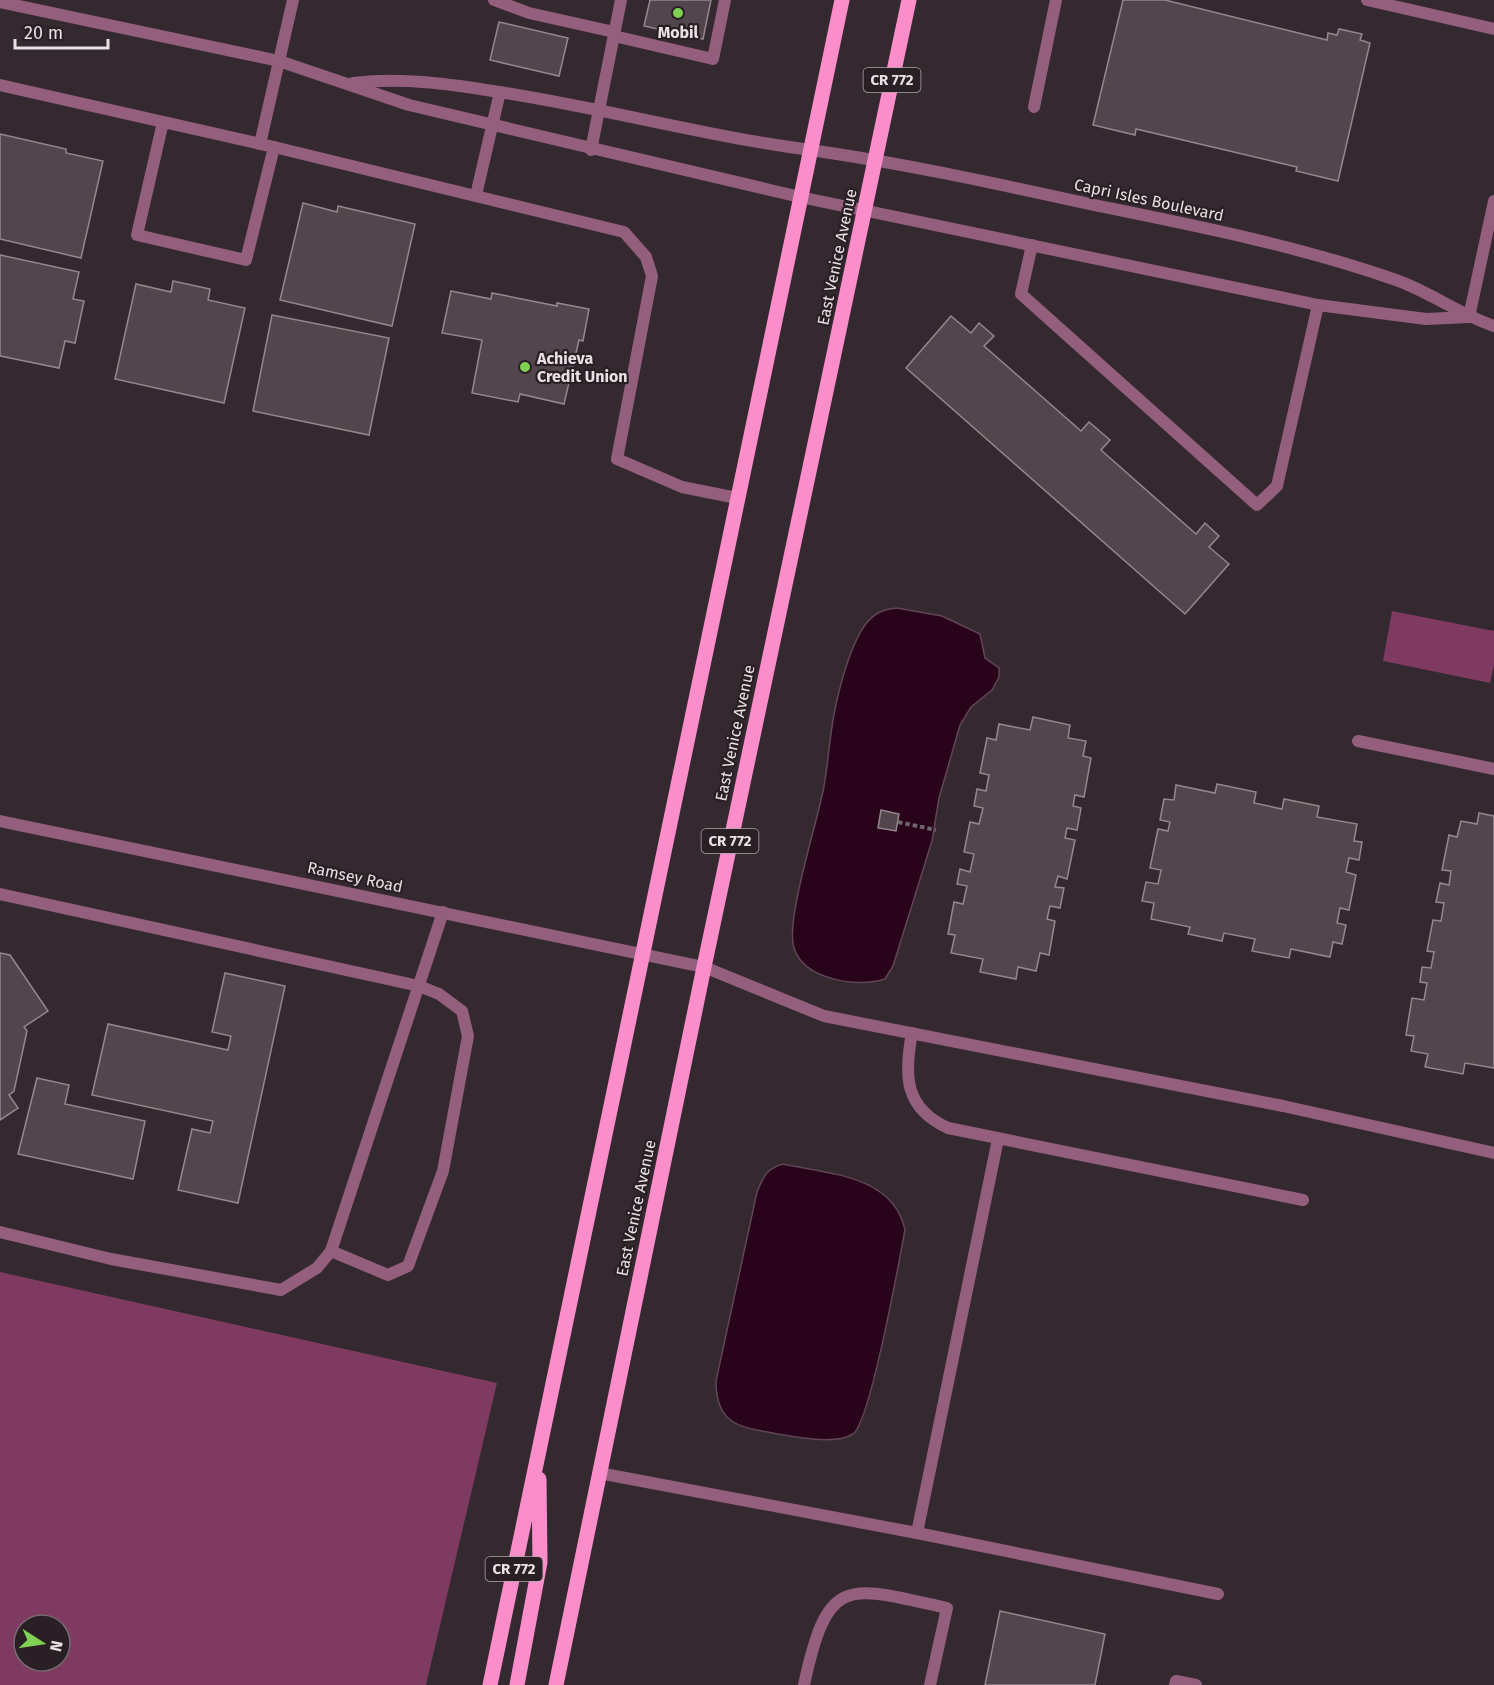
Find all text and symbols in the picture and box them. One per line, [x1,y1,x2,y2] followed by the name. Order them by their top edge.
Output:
[671,6,685,20] marker: Mobil
[15,12,108,50] scale bar
[24,22,63,44] text: 20 m
[658,23,699,42] place label: Mobil
[864,68,920,92] road number: CR 772
[1072,175,1226,225] street label: Capri Isles Boulevard
[813,187,861,327] street label: East Venice Avenue
[536,349,628,386] place label: Achieva Credit Union
[518,360,532,374] marker: Achieva Credit Union
[711,663,759,803] street label: East Venice Avenue
[702,829,758,853] road number: CR 772
[306,858,404,896] street label: Ramsey Road
[612,1138,660,1278] street label: East Venice Avenue
[486,1557,542,1581] road number: CR 772
[12,1613,72,1673] north arrow
[46,1639,67,1653] text: N

